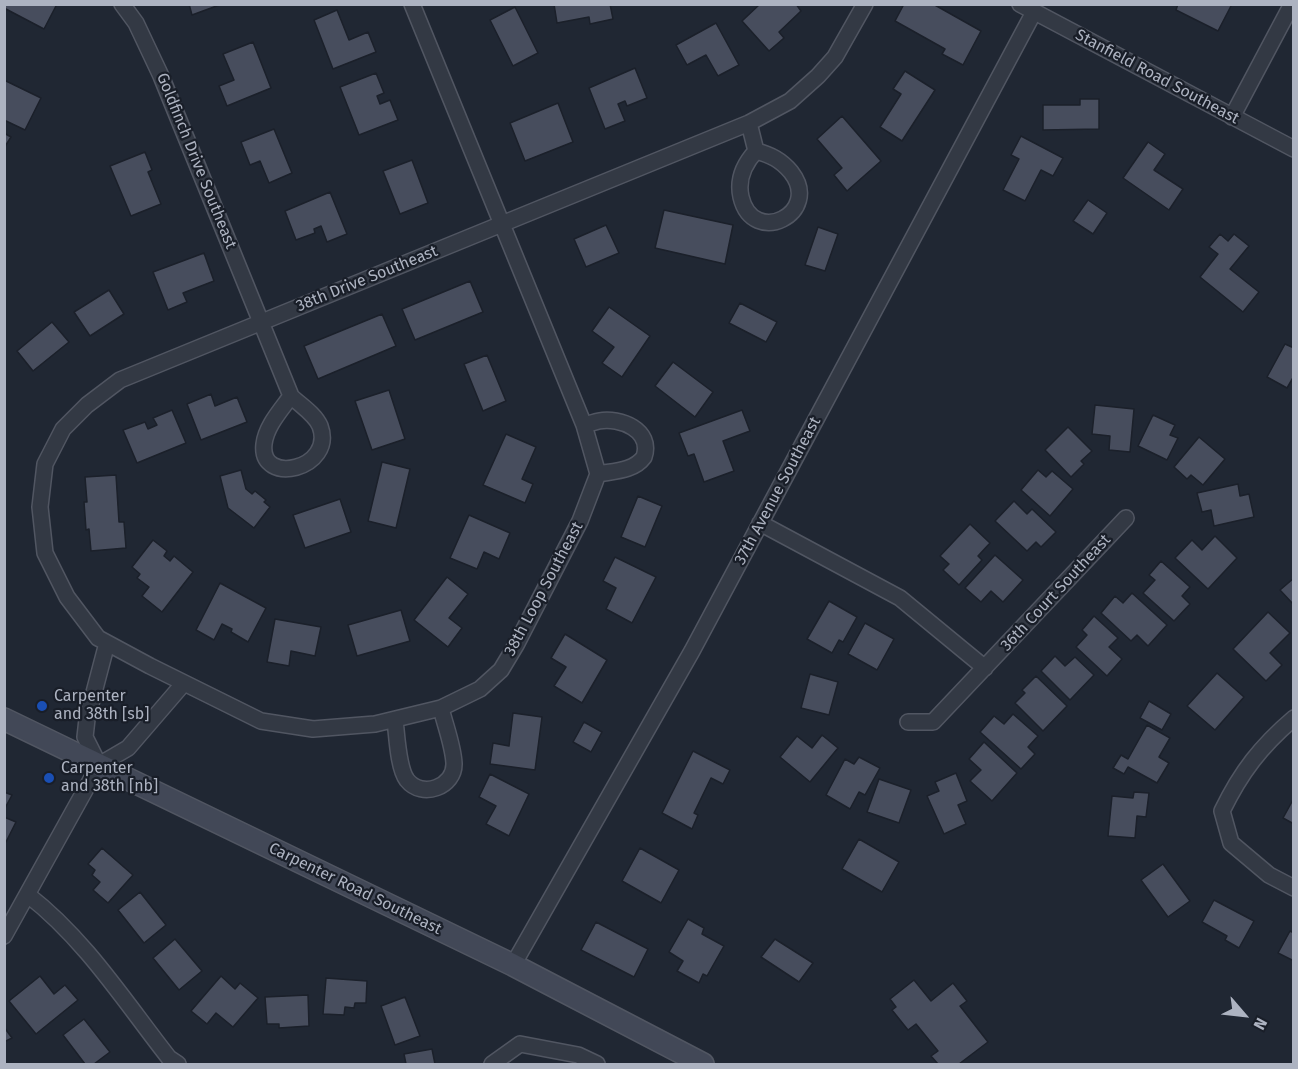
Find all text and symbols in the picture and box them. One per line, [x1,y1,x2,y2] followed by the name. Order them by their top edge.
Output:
[1072,26,1242,128] street label: Stanfield Road Southeast
[152,70,240,252] street label: Goldfinch Drive Southeast
[293,242,441,316] street label: 38th Drive Southeast
[731,414,825,568] street label: 37th Avenue Southeast
[501,519,587,659] street label: 38th Loop Southeast
[997,531,1115,655] street label: 36th Court Southeast
[54,687,149,725] place label: Carpenter and 38th [sb]
[35,699,49,713] marker: Carpenter and 38th [sb]
[61,759,158,797] place label: Carpenter and 38th [nb]
[42,771,56,785] marker: Carpenter and 38th [nb]
[265,839,445,939] street label: Carpenter Road Southeast
[1214,985,1274,1045] north arrow
[1249,1015,1271,1033] text: N

